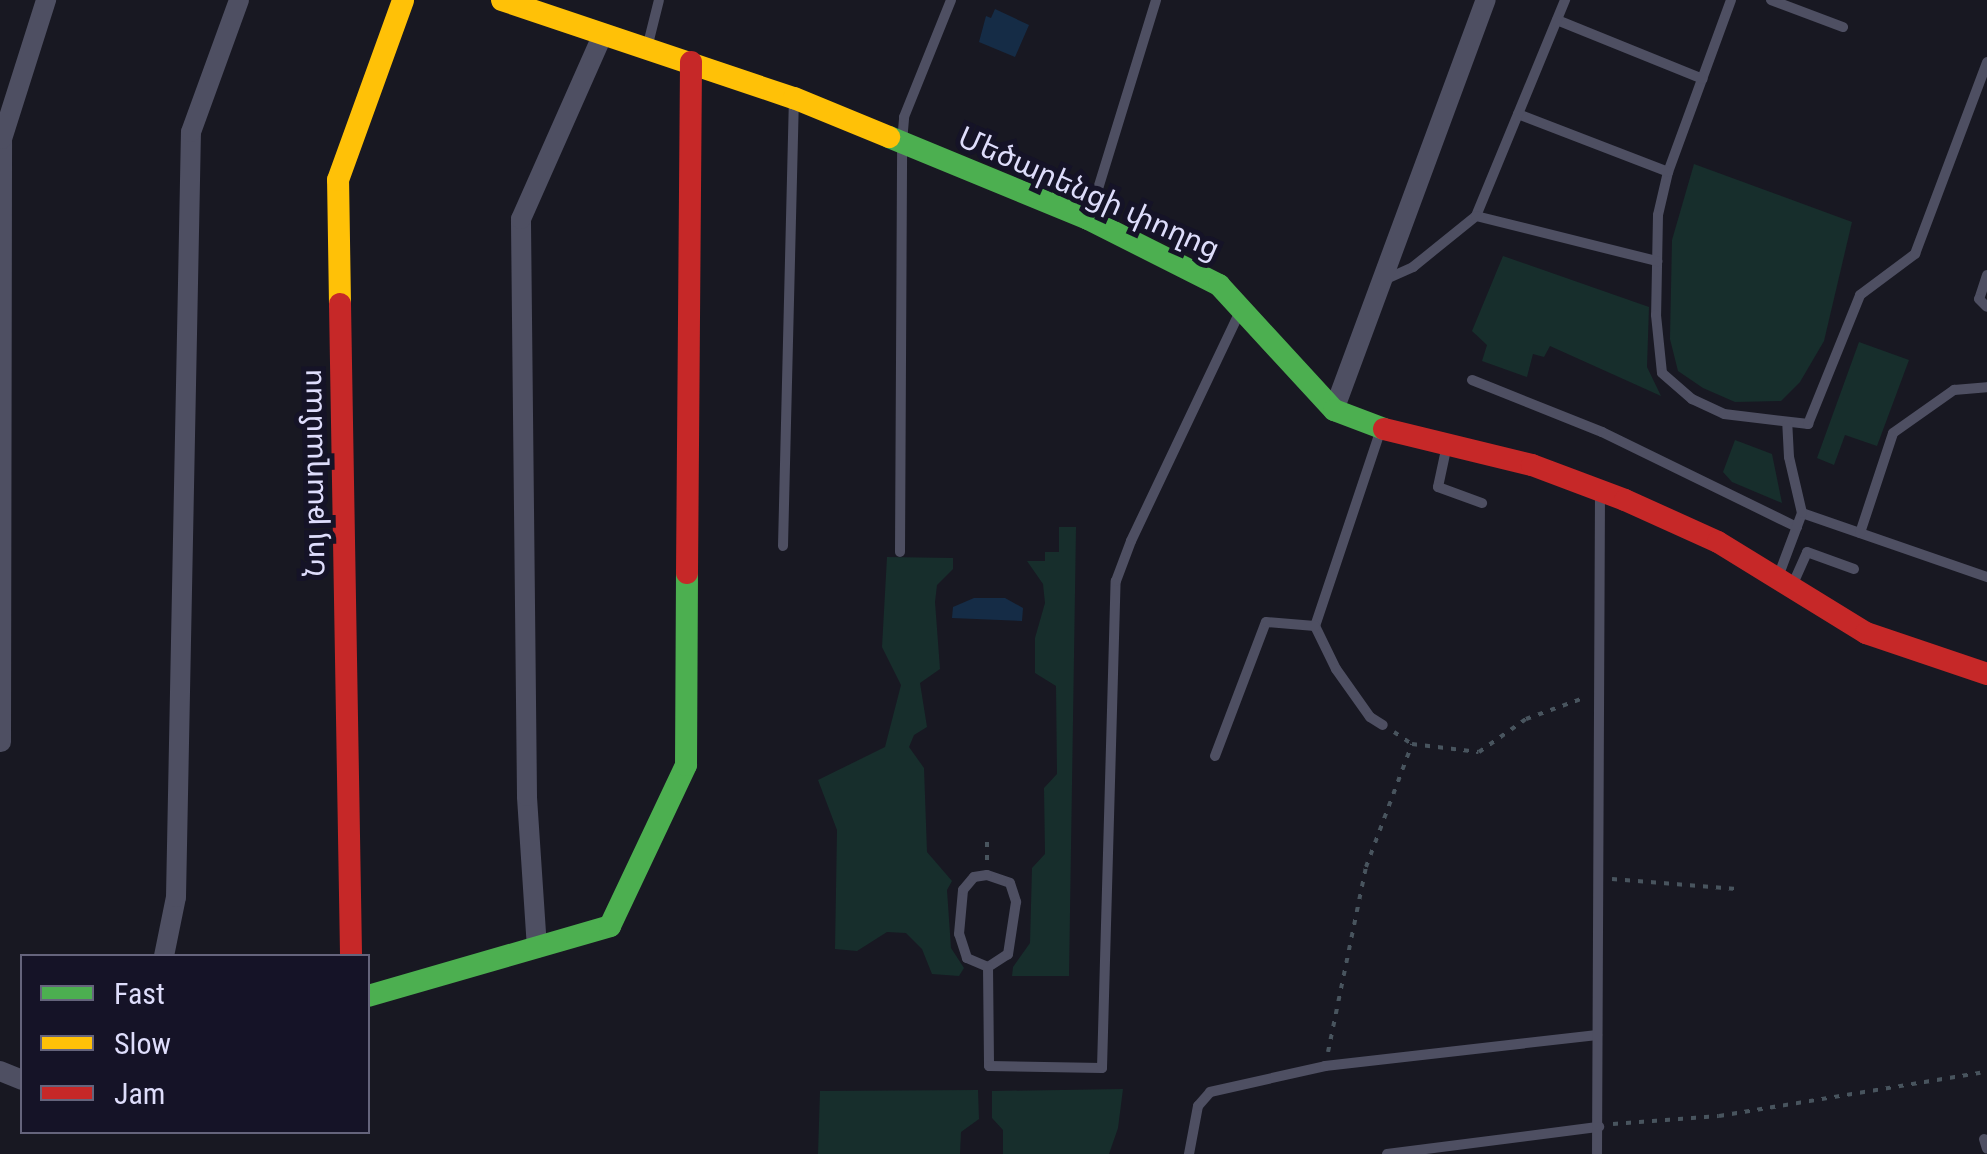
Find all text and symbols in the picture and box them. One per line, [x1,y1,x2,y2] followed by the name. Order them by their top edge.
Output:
[953,119,1225,267] street label: Մեծարենցի փողոց
[293,369,333,577] street label: Նոյ թաղամաս
[20,954,370,1134] legend
[114,976,165,1011] text: Fast
[114,1026,171,1061] text: Slow
[114,1076,165,1111] text: Jam

